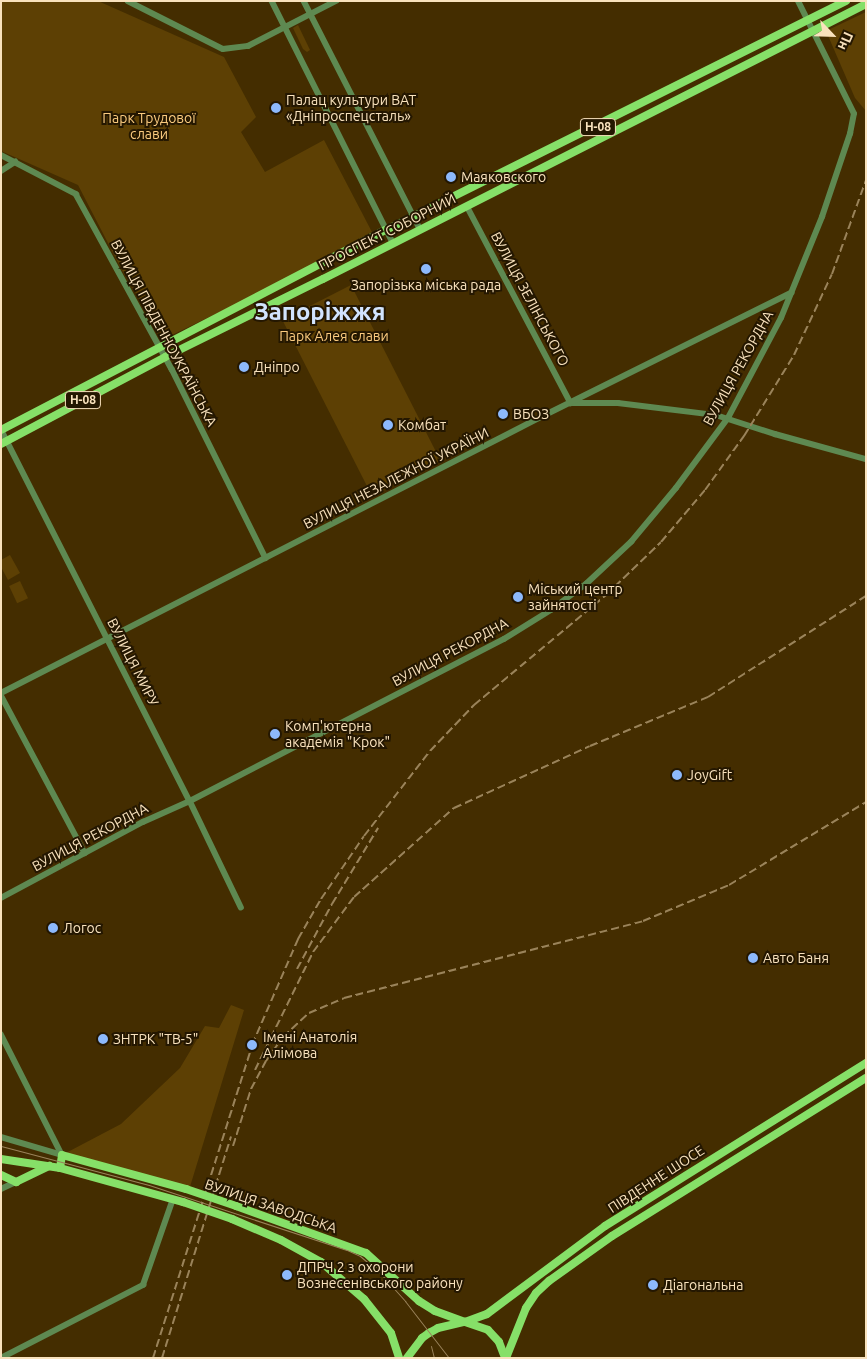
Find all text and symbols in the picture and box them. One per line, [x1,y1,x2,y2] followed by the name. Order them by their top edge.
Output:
[807,10,857,60] north arrow
[835,29,857,53] text: Пн
[286,92,416,124] place label: Палац культури ВАТ «Дніпроспецсталь»
[270,102,282,114] marker: Палац культури ВАТ «Дніпроспецсталь»
[102,110,196,142] park label: Парк Трудової слави
[579,118,617,136] road number: Н-08
[461,169,546,185] place label: Маяковского
[445,171,457,183] marker: Маяковского
[316,190,458,274] street label: ПРОСПЕКТ СОБОРНИЙ
[487,229,573,369] street label: ВУЛИЦЯ ЗЕЛІНСЬКОГО
[108,237,220,429] street label: ВУЛИЦЯ ПІВДЕННОУКРАЇНСЬКА
[420,263,432,275] marker: Запорізька міська рада
[351,277,501,293] place label: Запорізька міська рада
[254,298,386,326] district label: Запоріжжя
[699,308,777,428] street label: ВУЛИЦЯ РЕКОРДНА
[279,328,389,344] park label: Парк Алея слави
[254,359,300,375] place label: Дніпро
[238,361,250,373] marker: Дніпро
[64,390,102,410] road number: Н-08
[513,406,549,422] place label: ВБОЗ
[497,408,509,420] marker: ВБОЗ
[398,417,446,433] place label: Комбат
[382,419,394,431] marker: Комбат
[300,424,492,532] street label: ВУЛИЦЯ НЕЗАЛЕЖНОЇ УКРАЇНИ
[528,581,623,614] place label: Міський центр зайнятості
[512,591,524,603] marker: Міський центр зайнятості
[389,614,511,690] street label: ВУЛИЦЯ РЕКОРДНА
[104,616,162,708] street label: ВУЛИЦЯ МИРУ
[285,718,390,750] place label: Комп'ютерна академія "Крок"
[269,728,281,740] marker: Комп'ютерна академія "Крок"
[687,767,732,783] place label: JoyGift
[671,769,683,781] marker: JoyGift
[29,799,151,875] street label: ВУЛИЦЯ РЕКОРДНА
[63,920,101,936] place label: Логос
[47,922,59,934] marker: Логос
[763,950,829,966] place label: Авто Баня
[747,952,759,964] marker: Авто Баня
[263,1029,357,1062] place label: Імені Анатолія Алімова
[113,1031,198,1047] place label: ЗНТРК "ТВ-5"
[97,1033,109,1045] marker: ЗНТРК "ТВ-5"
[245,1038,259,1052] marker: Імені Анатолія Алімова
[605,1142,707,1216] street label: ПІВДЕННЕ ШОСЕ
[203,1175,339,1237] street label: ВУЛИЦЯ ЗАВОДСЬКА
[297,1259,463,1292] place label: ДПРЧ 2 з охорони Вознесенівського району
[281,1269,293,1281] marker: ДПРЧ 2 з охорони Вознесенівського району
[663,1277,743,1293] place label: Діагональна
[647,1279,659,1291] marker: Діагональна

